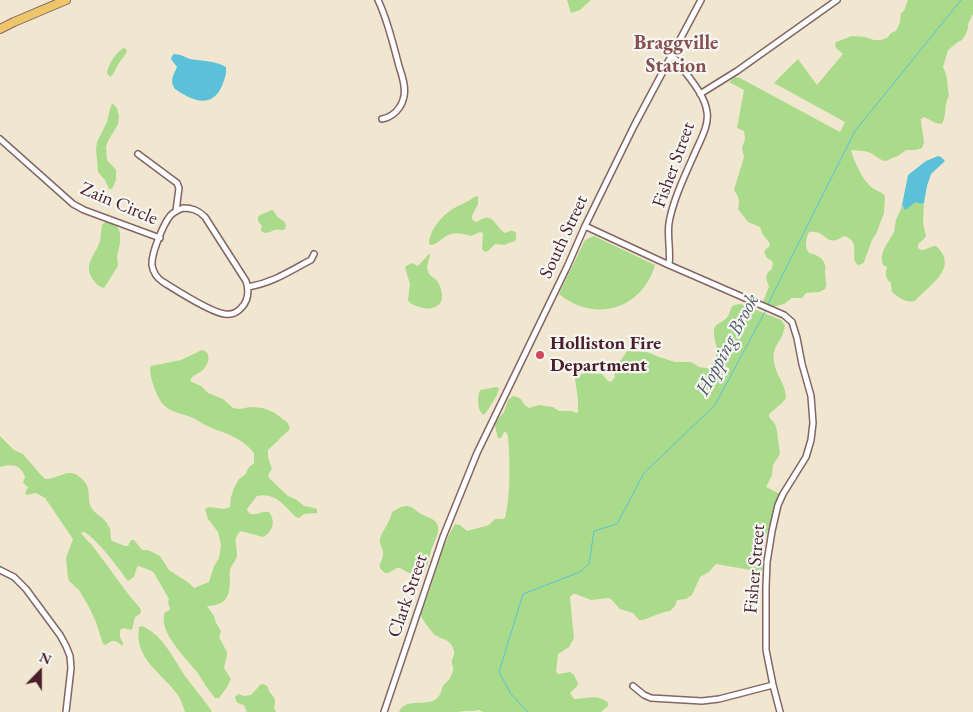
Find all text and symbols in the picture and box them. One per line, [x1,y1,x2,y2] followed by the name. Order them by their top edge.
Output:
[634,32,718,79] district label: Braggville Station
[648,119,700,211] street label: Fisher Street
[77,178,161,230] street label: Zain Circle
[535,192,593,282] street label: South Street
[691,290,765,400] water label: Hopping Brook
[550,333,661,377] place label: Holliston Fire Department
[534,349,546,361] marker: Holliston Fire Department
[740,523,770,615] street label: Fisher Street
[383,551,433,641] street label: Clark Street
[15,647,65,697] north arrow
[37,648,54,669] text: N

